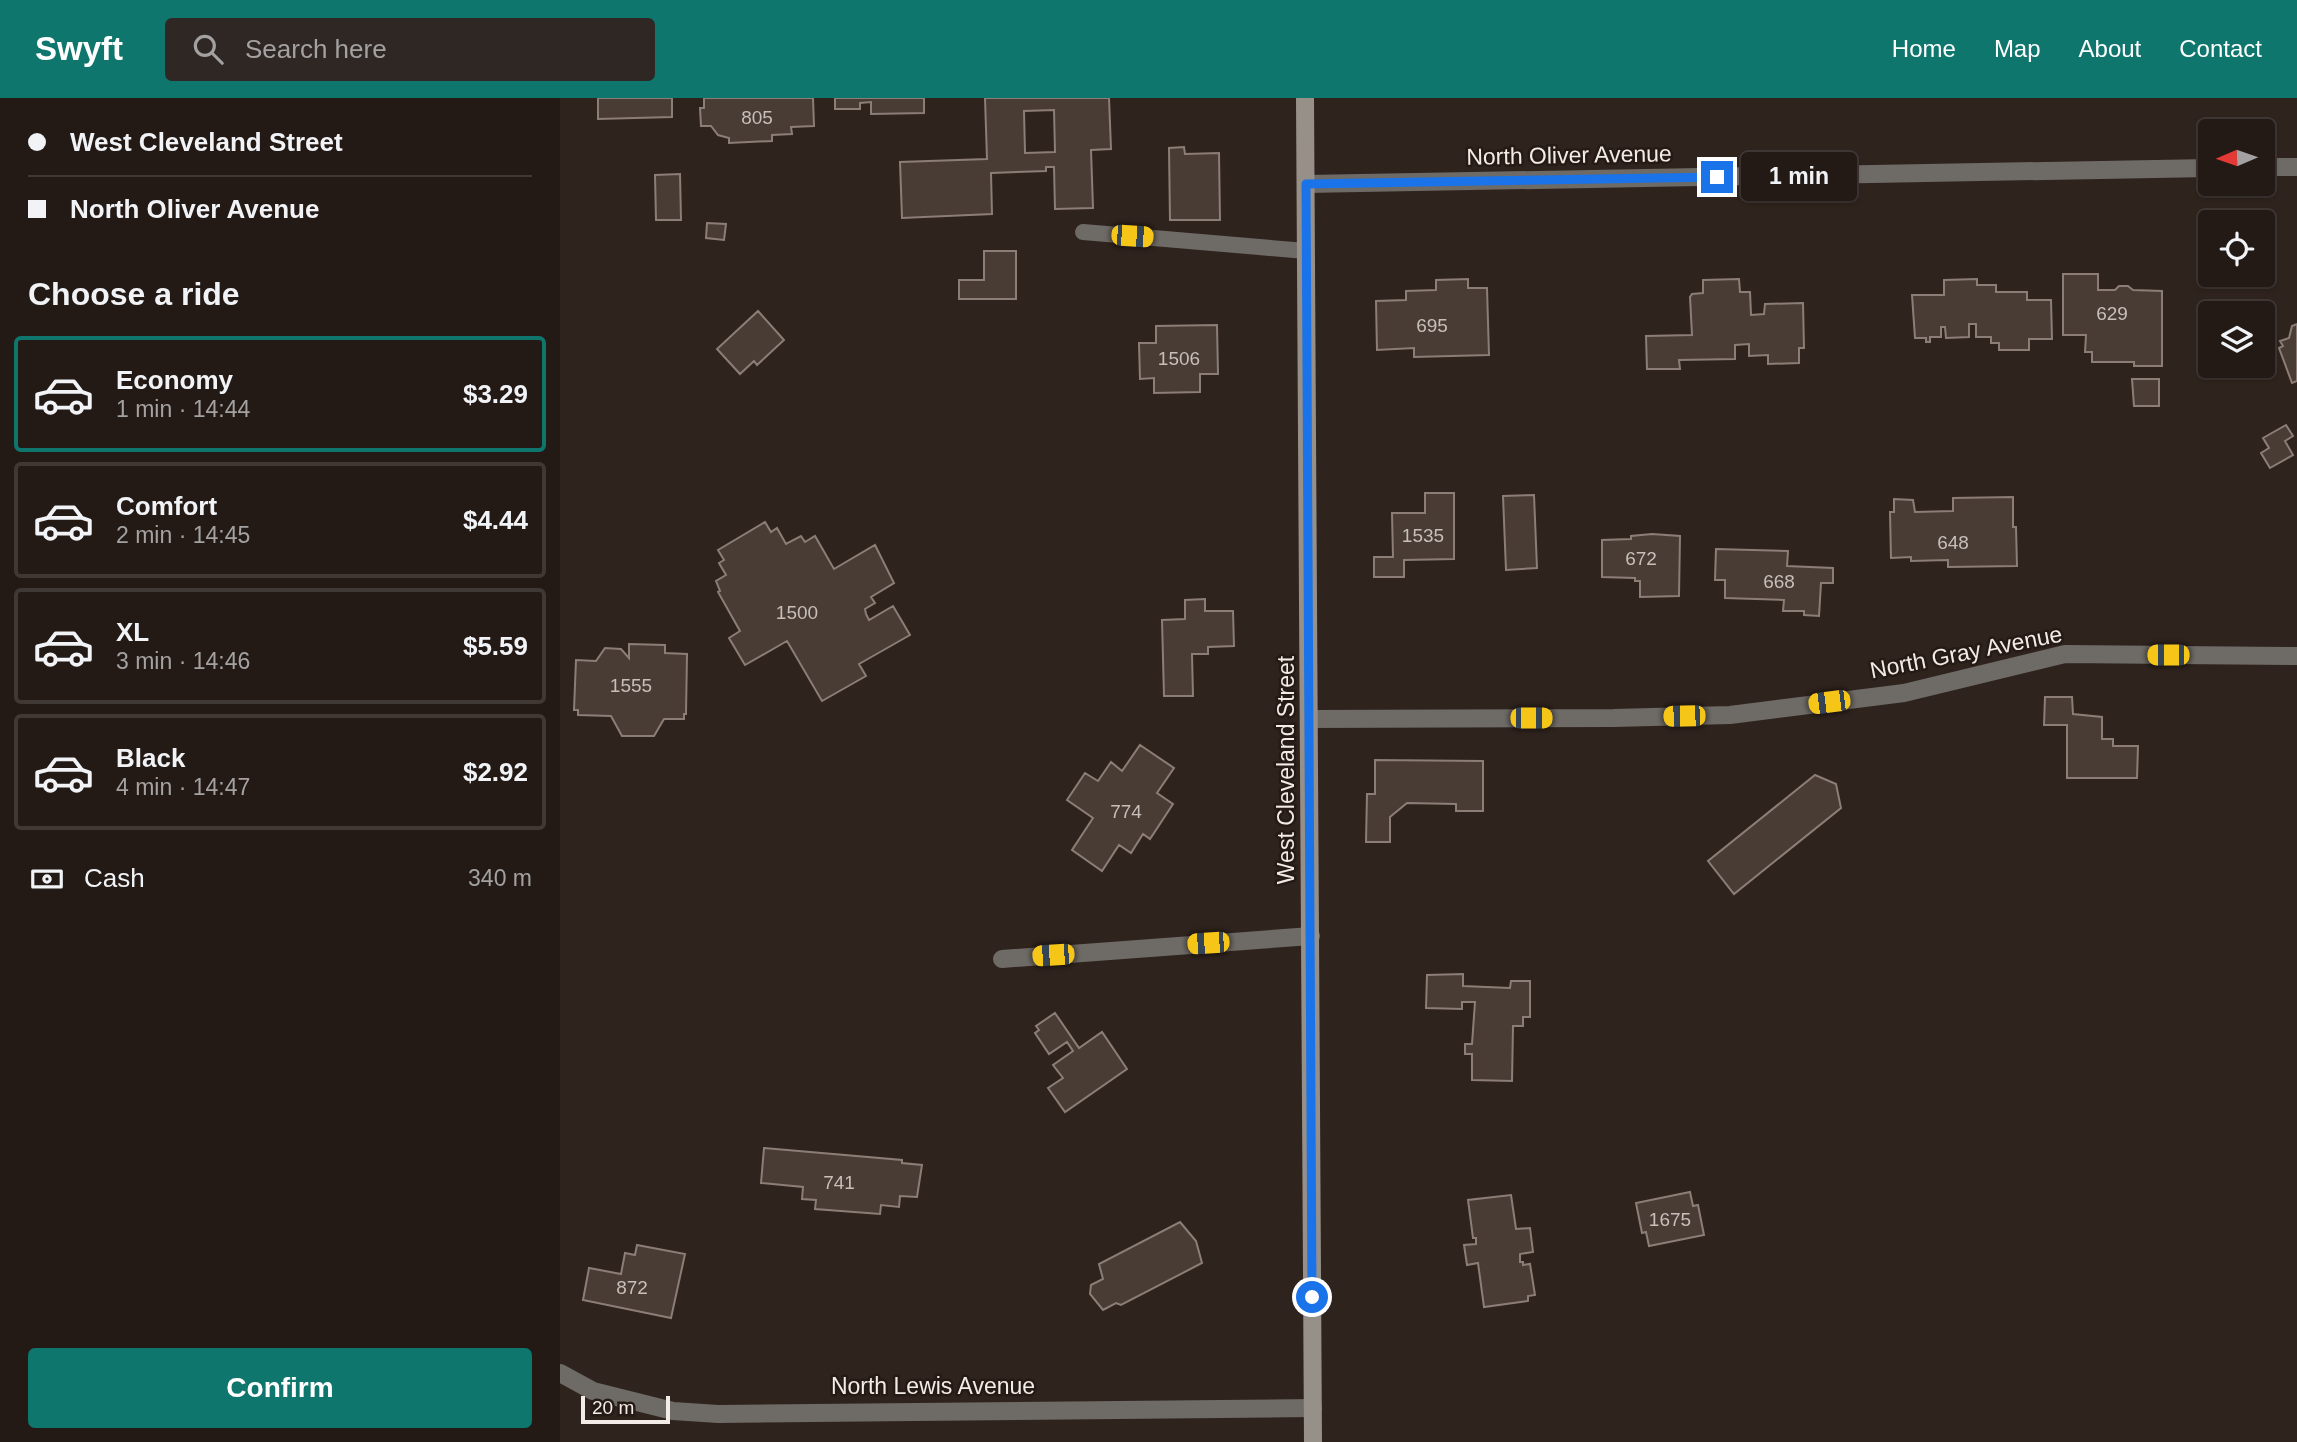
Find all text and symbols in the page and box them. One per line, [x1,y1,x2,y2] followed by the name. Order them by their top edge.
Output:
[165,18,655,81] search box
[35,30,123,67] text: Swyft
[189,30,227,68] icon: search
[245,34,387,64] text: Search here
[1892,35,1956,62] text: Home
[1994,35,2041,62] text: Map
[2079,35,2141,62] text: About
[2179,35,2262,62] text: Contact
[741,107,773,128] house number: 805
[2198,119,2275,196] north arrow
[2198,119,2275,378] map controls
[70,127,343,157] text: West Cleveland Street
[1466,140,1672,170] street label: North Oliver Avenue
[1742,153,1857,202] callout: 1 min
[1701,161,1733,193] route end
[1769,163,1829,189] text: 1 min
[70,194,319,224] text: North Oliver Avenue
[2198,210,2275,287] button: locate
[1111,224,1154,248] car
[28,276,240,312] text: Choose a ride
[2198,301,2275,378] button: layers
[2096,303,2128,324] house number: 629
[1416,315,1448,336] house number: 695
[1158,348,1200,369] house number: 1506
[32,363,95,426] icon: car
[116,365,233,395] text: Economy
[463,379,528,409] text: $3.29
[116,396,250,422] text: 1 min · 14:44
[32,489,95,552] icon: car
[116,491,217,521] text: Comfort
[463,505,528,535] text: $4.44
[116,522,250,548] text: 2 min · 14:45
[1402,525,1444,546] house number: 1535
[1937,532,1969,553] house number: 648
[1625,548,1657,569] house number: 672
[1763,571,1795,592] house number: 668
[776,602,818,623] house number: 1500
[32,615,95,678] icon: car
[116,617,149,647] text: XL
[1868,621,2064,683] street label: North Gray Avenue
[463,631,528,661] text: $5.59
[2148,645,2190,666] car
[116,648,250,674] text: 3 min · 14:46
[1273,655,1299,884] street label: West Cleveland Street
[610,675,652,696] house number: 1555
[1807,689,1852,715] car
[1663,705,1706,727] car
[1511,708,1553,729] car
[32,741,95,804] icon: car
[116,743,185,773] text: Black
[463,757,528,787] text: $2.92
[116,774,250,800] text: 4 min · 14:47
[1110,801,1142,822] house number: 774
[28,860,66,898] icon: cash
[84,863,145,893] text: Cash
[468,865,532,891] text: 340 m
[1187,931,1230,955] car
[1032,943,1075,967] car
[823,1172,855,1193] house number: 741
[1649,1209,1691,1230] house number: 1675
[616,1277,648,1298] house number: 872
[1296,1281,1328,1313] route start
[28,1348,532,1428] button: Confirm
[831,1373,1035,1399] street label: North Lewis Avenue
[581,1393,670,1425] scale bar
[592,1397,634,1418] text: 20 m

